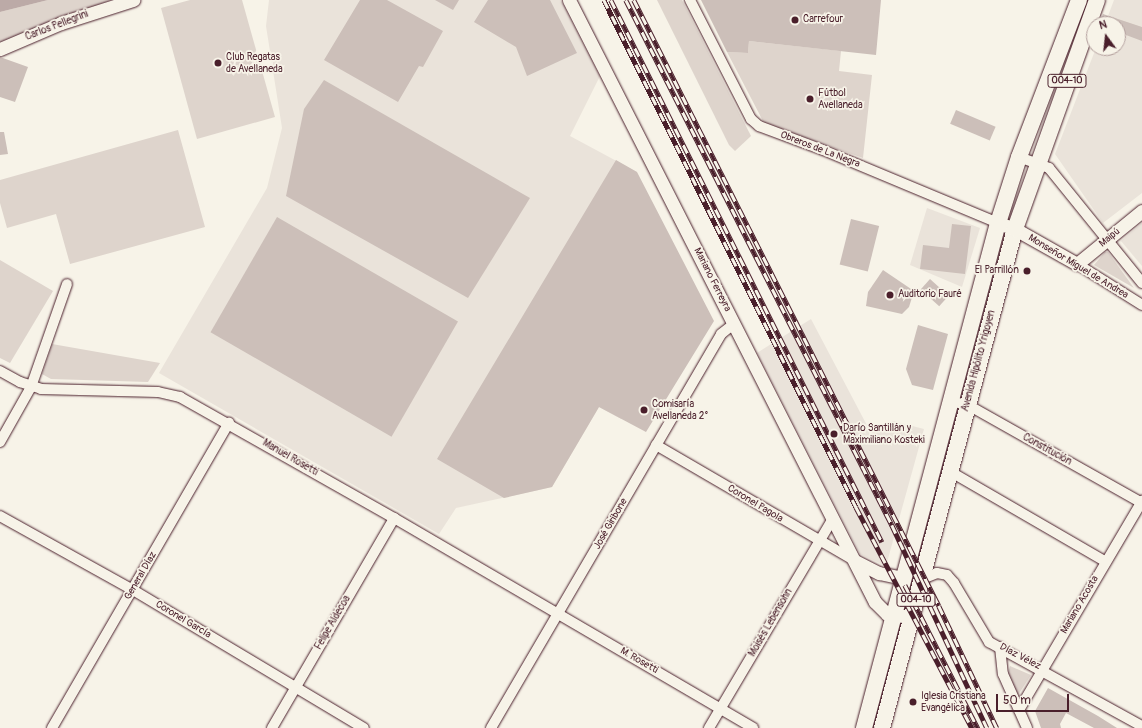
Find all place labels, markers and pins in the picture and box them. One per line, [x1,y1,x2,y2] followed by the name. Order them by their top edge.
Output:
[803,14,843,26] place label: Carrefour
[790,15,800,25] marker: Carrefour
[226,51,283,74] place label: Club Regatas de Avellaneda
[213,58,223,68] marker: Club Regatas de Avellaneda
[818,87,863,110] place label: Fútbol Avellaneda
[805,94,815,104] marker: Fútbol Avellaneda
[975,265,1019,277] place label: El Parrillón
[1022,266,1032,276] marker: El Parrillón
[898,289,962,301] place label: Auditorio Fauré
[885,290,895,300] marker: Auditorio Fauré
[652,398,709,422] place label: Comisaría Avellaneda 2°
[639,405,649,415] marker: Comisaría Avellaneda 2°
[843,422,925,446] place label: Darío Santillán y Maximiliano Kosteki
[828,428,840,440] marker: Darío Santillán y Maximiliano Kosteki
[921,690,986,714] place label: Iglesia Cristiana Evangélica
[908,697,918,707] marker: Iglesia Cristiana Evangélica

